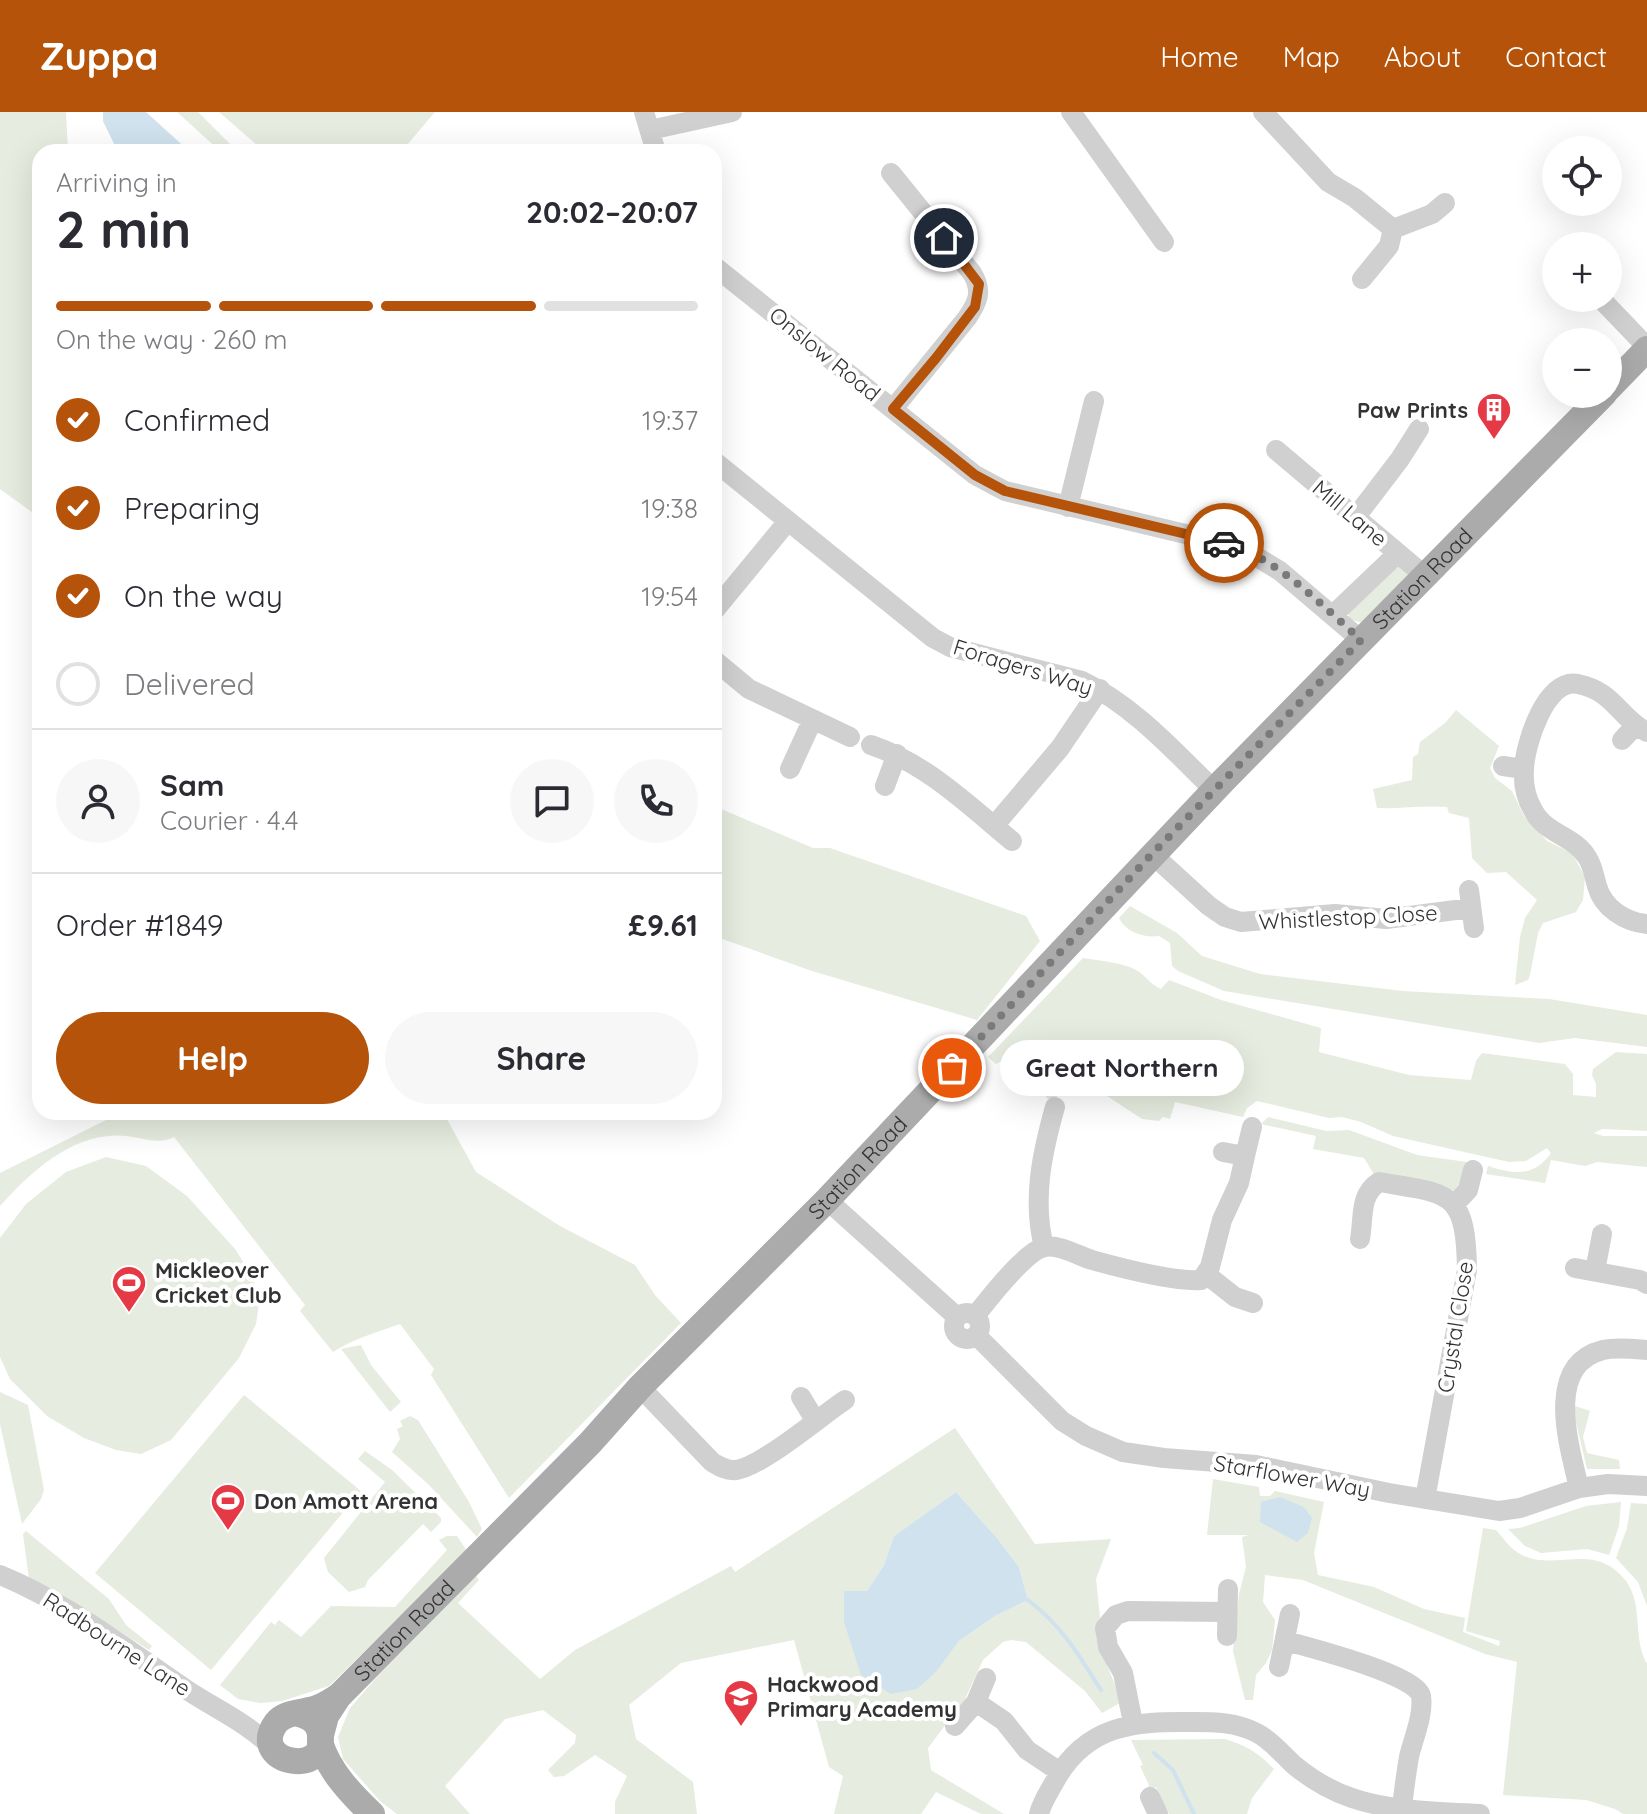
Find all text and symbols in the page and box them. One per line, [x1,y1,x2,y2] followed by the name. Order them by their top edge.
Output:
[40,32,158,80] text: Zuppa
[1160,39,1239,74] text: Home
[1283,39,1340,74] text: Map
[1384,39,1461,74] text: About
[1505,39,1607,74] text: Contact
[1542,136,1622,408] map controls
[1542,136,1622,216] button: locate
[56,166,177,199] text: Arriving in
[526,193,698,231] text: 20:02–20:07
[56,196,191,261] text: 2 min
[910,204,978,272] pin
[922,216,966,260] icon: home
[1542,232,1622,312] button: +
[764,301,886,407] street label: Onslow Road
[56,323,288,356] text: On the way · 260 m
[1542,328,1622,408] button: −
[1475,391,1513,441] building icon: Paw Prints
[1357,396,1468,424] place label: Paw Prints
[56,398,100,442] icon: check
[124,401,270,439] text: Confirmed
[642,404,698,437] text: 19:37
[1307,474,1393,552] street label: Mill Lane
[56,486,100,530] icon: check
[124,489,260,527] text: Preparing
[641,492,698,525] text: 19:38
[1184,503,1264,583] courier
[1202,521,1246,565] icon: car
[1366,522,1478,636] street label: Station Road
[56,574,100,618] icon: check
[124,577,283,615] text: On the way
[641,580,698,613] text: 19:54
[950,633,1096,701] street label: Foragers Way
[124,665,255,703] text: Delivered
[56,759,140,843] button: person
[510,759,594,843] button: chat
[614,759,698,843] button: phone
[160,766,224,804] text: Sam
[160,804,298,837] text: Courier · 4.4
[1258,898,1438,936] street label: Whistlestop Close
[56,906,224,944] text: Order #1849
[628,906,698,944] text: £9.61
[56,1012,369,1104] button: Help
[385,1012,698,1104] button: Share
[918,1034,986,1102] pin
[1000,1040,1244,1096] callout: Great Northern
[930,1046,974,1090] icon: bag
[1025,1051,1219,1084] text: Great Northern
[802,1110,913,1225] street label: Station Road
[155,1256,282,1309] place label: Mickleover Cricket Club
[1431,1259,1479,1395] street label: Crystal Close
[110,1264,148,1314] sports icon: Mickleover Cricket Club
[1212,1448,1372,1504] street label: Starflower Way
[209,1482,247,1532] sports icon: Don Amott Arena
[254,1487,438,1515] place label: Don Amott Arena
[348,1574,460,1687] street label: Station Road
[38,1586,196,1702] street label: Radbourne Lane
[767,1670,957,1723] place label: Hackwood Primary Academy
[722,1678,760,1728] school or university icon: Hackwood Primary Academy

